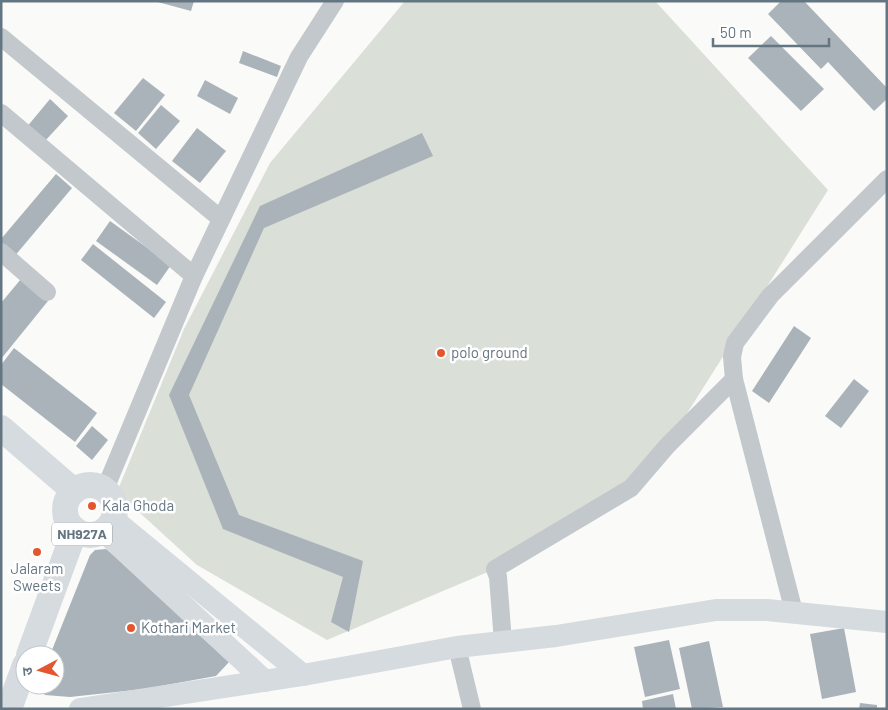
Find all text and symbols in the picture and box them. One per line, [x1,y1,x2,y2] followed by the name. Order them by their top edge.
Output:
[713,15,829,47] scale bar
[720,23,752,41] text: 50 m
[451,343,528,361] place label: polo ground
[435,347,447,359] marker: polo ground
[102,496,174,514] place label: Kala Ghoda
[86,500,98,512] marker: Kala Ghoda
[52,522,112,546] road number: NH927A
[31,546,43,558] marker: Jalaram Sweets
[11,559,63,594] place label: Jalaram Sweets
[141,618,236,636] place label: Kothari Market
[125,622,137,634] marker: Kothari Market
[15,645,65,695] north arrow
[18,666,35,676] text: उ

